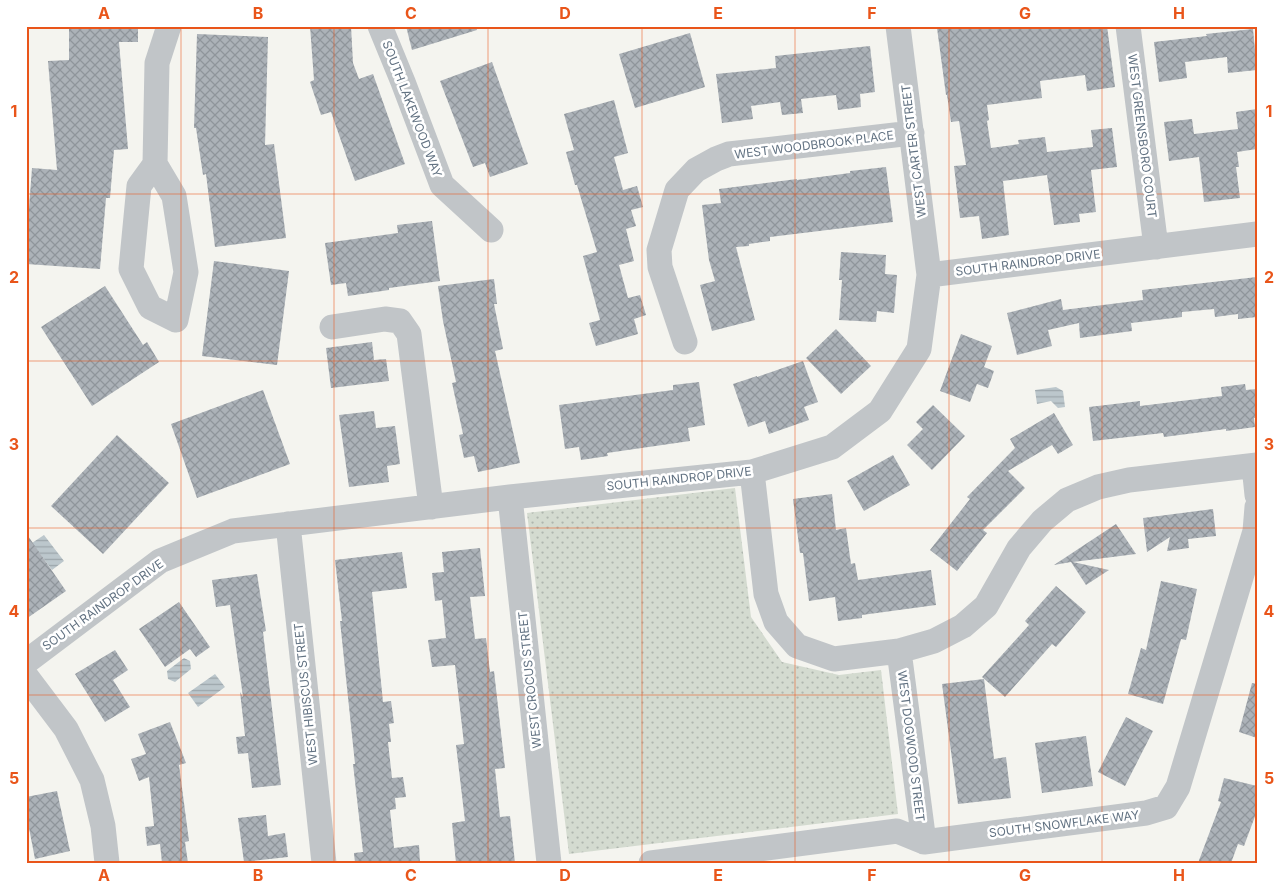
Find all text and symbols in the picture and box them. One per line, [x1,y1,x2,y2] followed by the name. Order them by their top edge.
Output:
[98,3,110,23] text: A
[253,3,263,23] text: B
[405,3,417,23] text: C
[559,3,571,23] text: D
[713,3,723,23] text: E
[867,3,877,23] text: F
[1019,3,1031,23] text: G
[1173,3,1185,23] text: H
[379,38,445,179] street label: SOUTH LAKEWOOD WAY
[1125,53,1160,219] street label: WEST GREENSBORO COURT
[898,84,929,218] street label: WEST CARTER STREET
[11,101,17,121] text: 1
[1266,101,1272,121] text: 1
[733,127,894,162] street label: WEST WOODBROOK PLACE
[955,246,1101,279] street label: SOUTH RAINDROP DRIVE
[9,267,19,287] text: 2
[1264,267,1274,287] text: 2
[9,434,19,454] text: 3
[1264,434,1274,454] text: 3
[606,463,752,494] street label: SOUTH RAINDROP DRIVE
[39,556,166,654] street label: SOUTH RAINDROP DRIVE
[9,601,20,621] text: 4
[1264,601,1275,621] text: 4
[515,611,544,749] street label: WEST CROCUS STREET
[291,622,320,766] street label: WEST HIBISCUS STREET
[895,669,928,823] street label: WEST DOGWOOD STREET
[9,768,19,788] text: 5
[1264,768,1274,788] text: 5
[988,807,1140,840] street label: SOUTH SNOWFLAKE WAY
[98,865,110,885] text: A
[253,865,263,885] text: B
[405,865,417,885] text: C
[559,865,571,885] text: D
[713,865,723,885] text: E
[867,865,877,885] text: F
[1019,865,1031,885] text: G
[1173,865,1185,885] text: H

